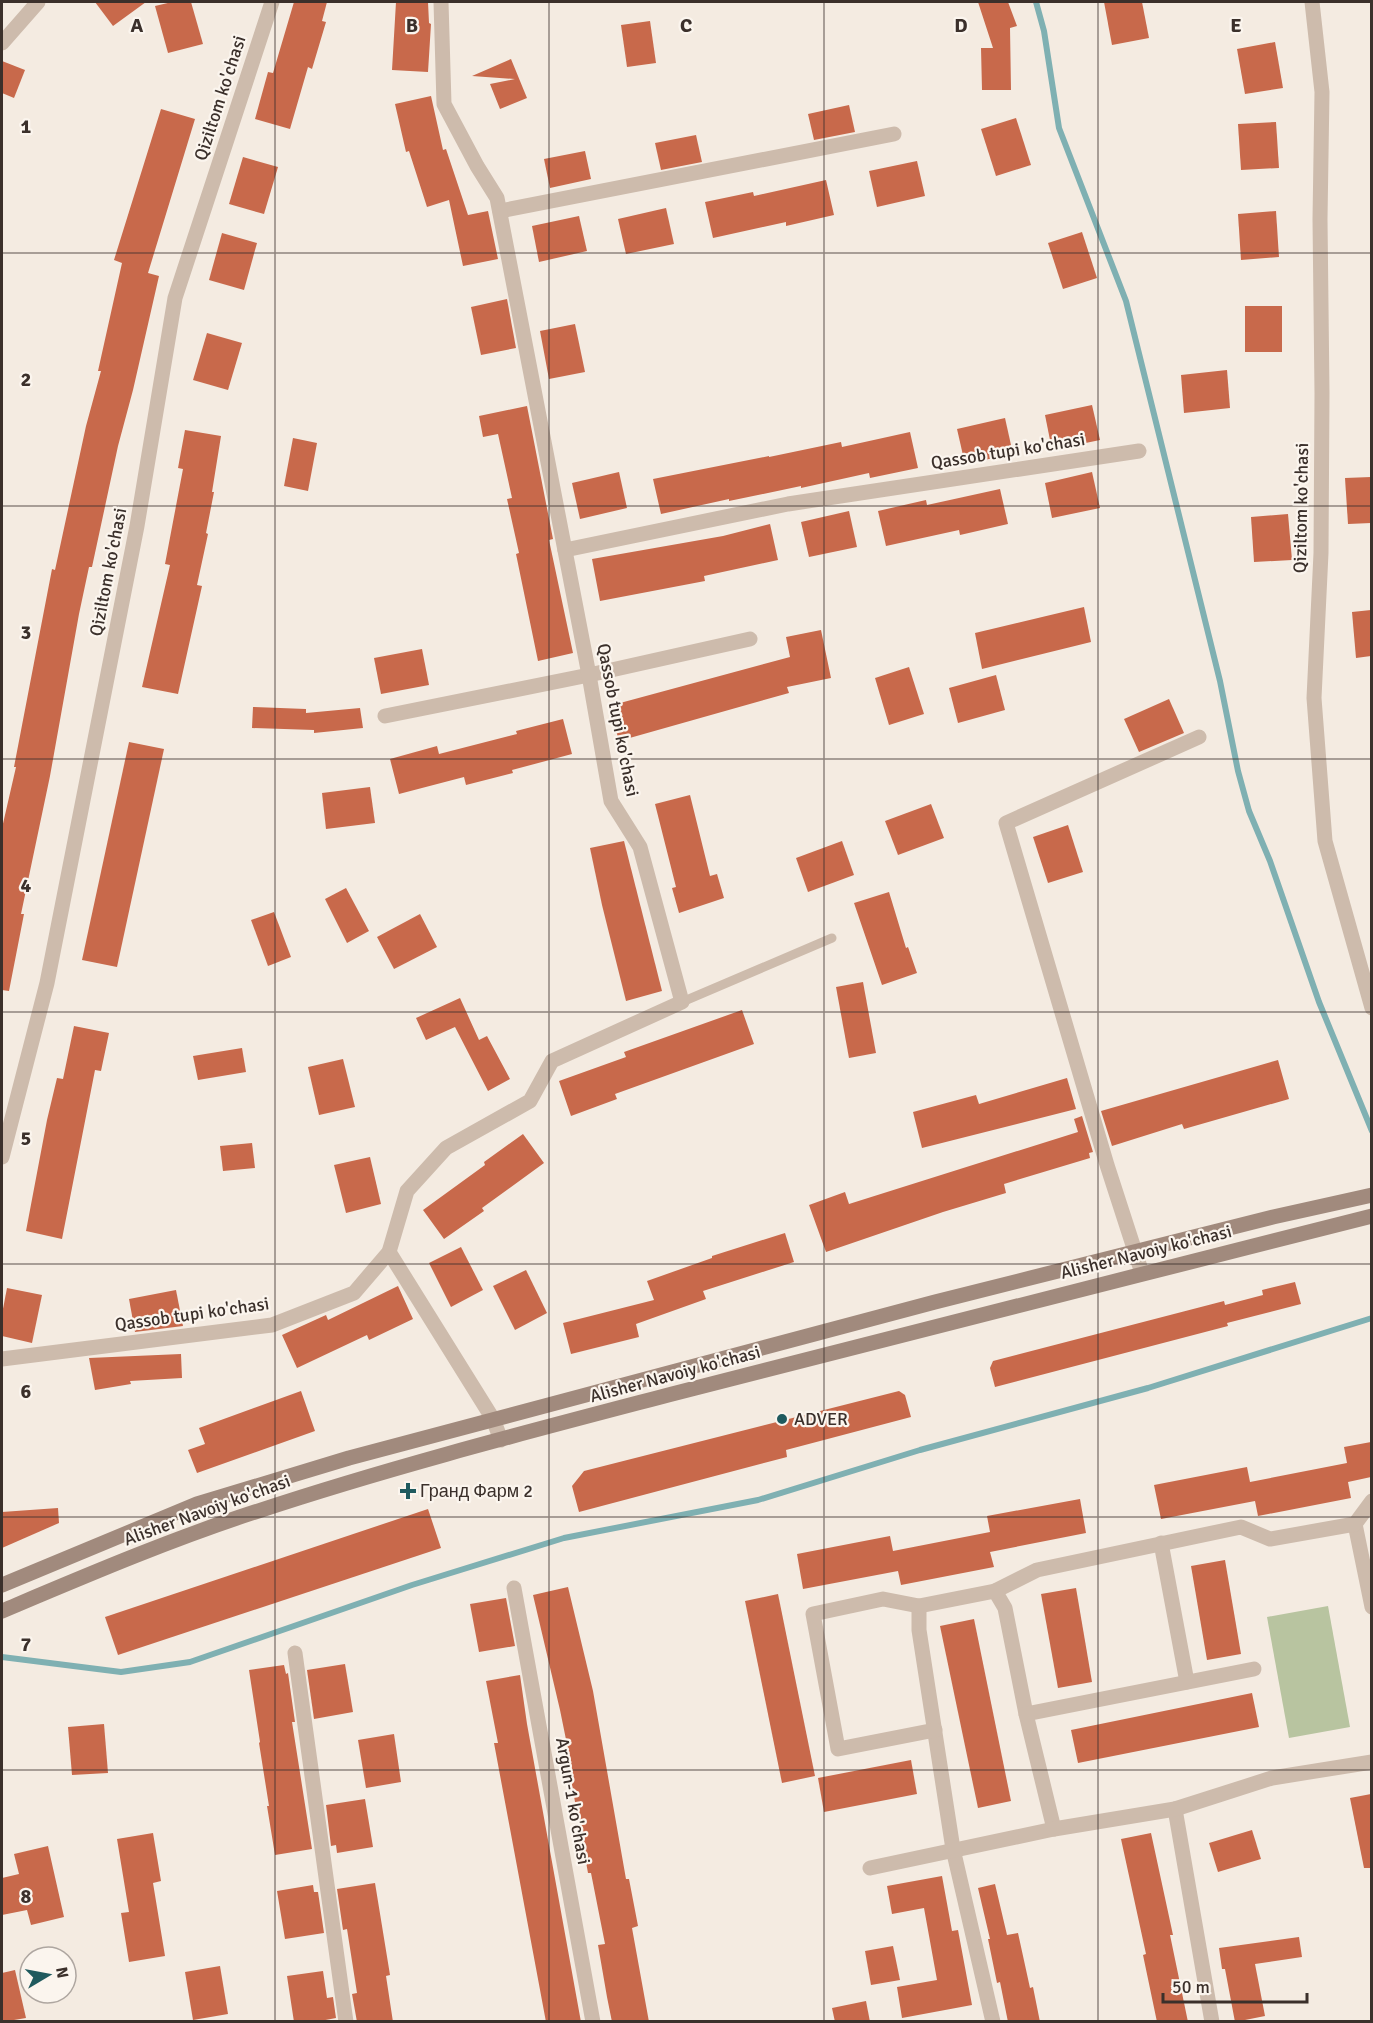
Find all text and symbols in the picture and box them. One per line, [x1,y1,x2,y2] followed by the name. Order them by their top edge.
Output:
[131,13,144,38] text: A
[406,13,418,38] text: B
[680,13,692,38] text: C
[954,13,968,38] text: D
[1230,13,1242,38] text: E
[189,33,251,163] street label: Qiziltom ko'chasi
[21,114,32,139] text: 1
[21,367,31,392] text: 2
[929,428,1087,474] street label: Qassob tupi ko'chasi
[1289,443,1313,573] street label: Qiziltom ko'chasi
[85,506,131,638] street label: Qiziltom ko'chasi
[21,620,31,645] text: 3
[592,642,644,798] street label: Qassob tupi ko'chasi
[21,873,32,898] text: 4
[21,1126,31,1151] text: 5
[1058,1220,1234,1284] street label: Alisher Navoiy ko'chasi
[113,1292,271,1336] street label: Qassob tupi ko'chasi
[587,1341,763,1407] street label: Alisher Navoiy ko'chasi
[21,1379,32,1404] text: 6
[794,1408,848,1430] place label: ADVER
[775,1412,789,1426] marker: ADVER
[121,1470,293,1550] street label: Alisher Navoiy ko'chasi
[420,1480,533,1502] place label: Гранд Фарм 2
[401,1484,415,1498] marker: Гранд Фарм 2
[21,1632,32,1657] text: 7
[551,1736,595,1866] street label: Argun-1 ko'chasi
[21,1884,32,1909] text: 8
[18,1945,78,2005] north arrow
[51,1965,73,1980] text: N
[1163,1966,1307,2004] scale bar
[1172,1976,1210,1998] text: 50 m

